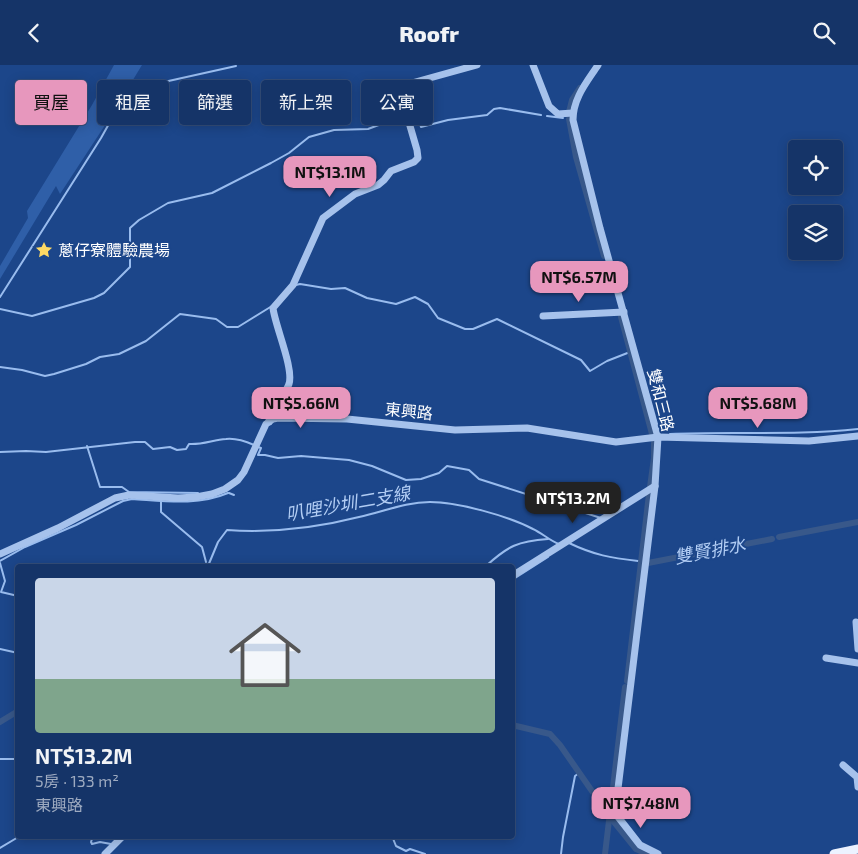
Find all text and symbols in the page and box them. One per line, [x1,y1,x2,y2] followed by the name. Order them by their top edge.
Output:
[20,19,48,47] icon: back
[810,19,838,47] icon: search
[399,20,459,46] text: Roofr
[15,80,87,125] chip: 買屋
[97,80,169,125] chip: 租屋
[179,80,251,125] chip: 篩選
[261,80,351,125] chip: 新上架
[361,80,433,125] chip: 公寓
[788,140,843,260] map controls
[788,140,843,195] button: locate
[278,155,382,198] pin: NT$13.1M
[294,162,366,181] text: NT$13.1M
[788,205,843,260] button: layers
[34,240,54,260] place icon: 蔥仔寮體驗農場
[58,240,170,259] place label: 蔥仔寮體驗農場
[527,261,631,303] pin: NT$6.57M
[541,267,617,286] text: NT$6.57M
[645,367,678,433] street label: 雙和三路
[249,387,353,429] pin: NT$5.66M
[706,387,810,429] pin: NT$5.68M
[263,393,339,412] text: NT$5.66M
[719,393,797,412] text: NT$5.68M
[384,399,434,422] street label: 東興路
[284,481,414,525] water label: 叭哩沙圳二支線
[521,481,625,524] pin: NT$13.2M
[536,488,610,507] text: NT$13.2M
[672,532,748,568] water label: 雙賢排水
[220,610,310,700] icon: home
[35,743,133,768] text: NT$13.2M
[35,771,119,790] text: 5房 · 133 m²
[589,787,693,829] pin: NT$7.48M
[603,793,679,812] text: NT$7.48M
[35,795,83,814] text: 東興路

